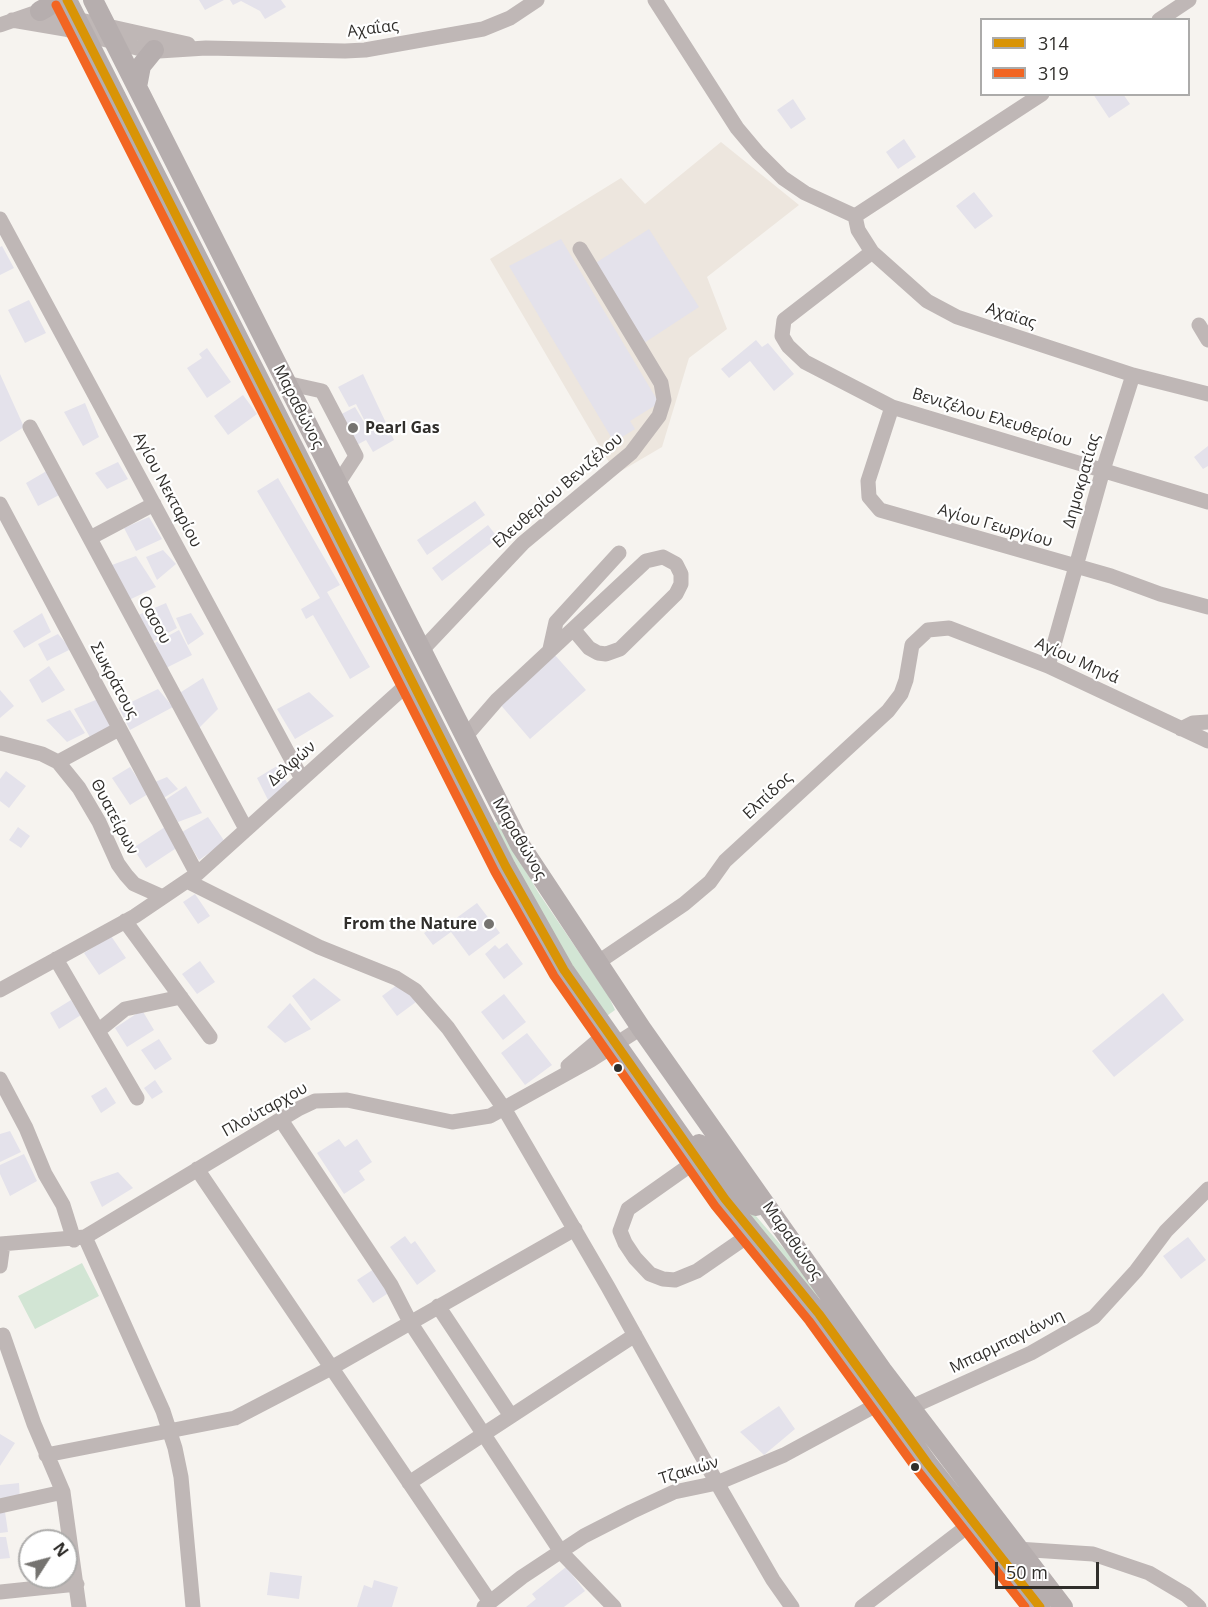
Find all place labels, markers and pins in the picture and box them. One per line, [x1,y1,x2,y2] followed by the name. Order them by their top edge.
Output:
[365,418,440,438] place label: Pearl Gas
[346,421,360,435] marker: Pearl Gas
[343,914,477,934] place label: From the Nature
[482,917,496,931] marker: From the Nature
[612,1062,624,1074] unlabelled marker
[909,1461,921,1473] unlabelled marker

